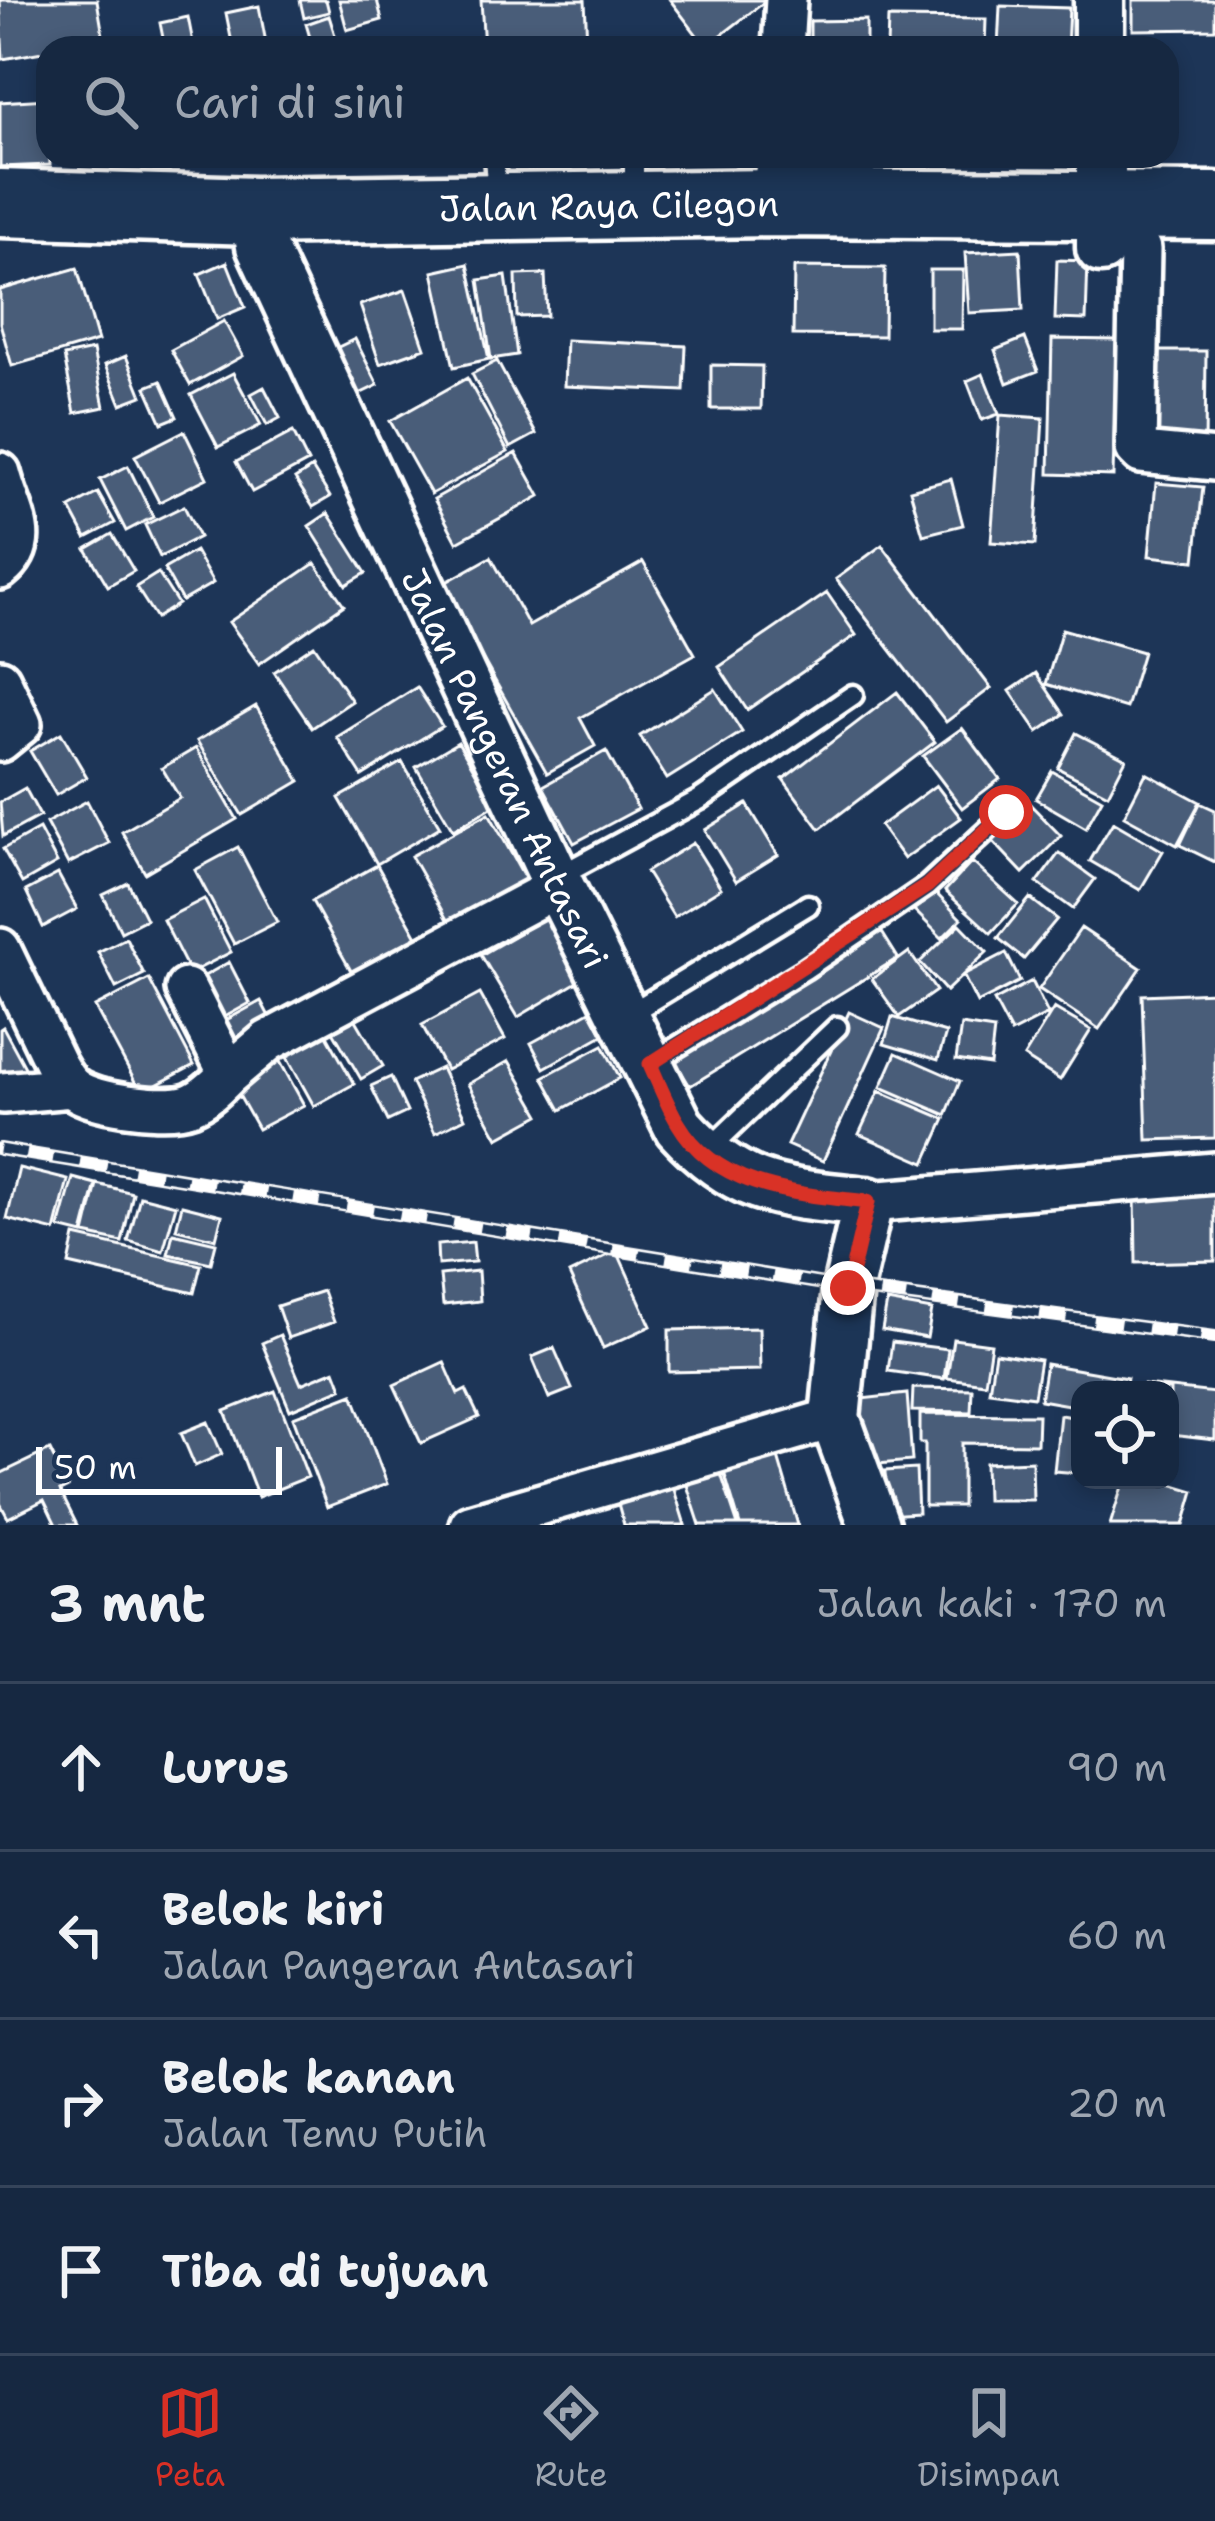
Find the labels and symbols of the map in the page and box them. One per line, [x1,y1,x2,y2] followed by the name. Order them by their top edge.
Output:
[438,179,779,233] street label: Jalan Raya Cilegon
[389,560,620,977] street label: Jalan Pangeran Antasari
[979,785,1033,839] route start
[821,1261,875,1315] route end
[36,1441,282,1494] scale bar

